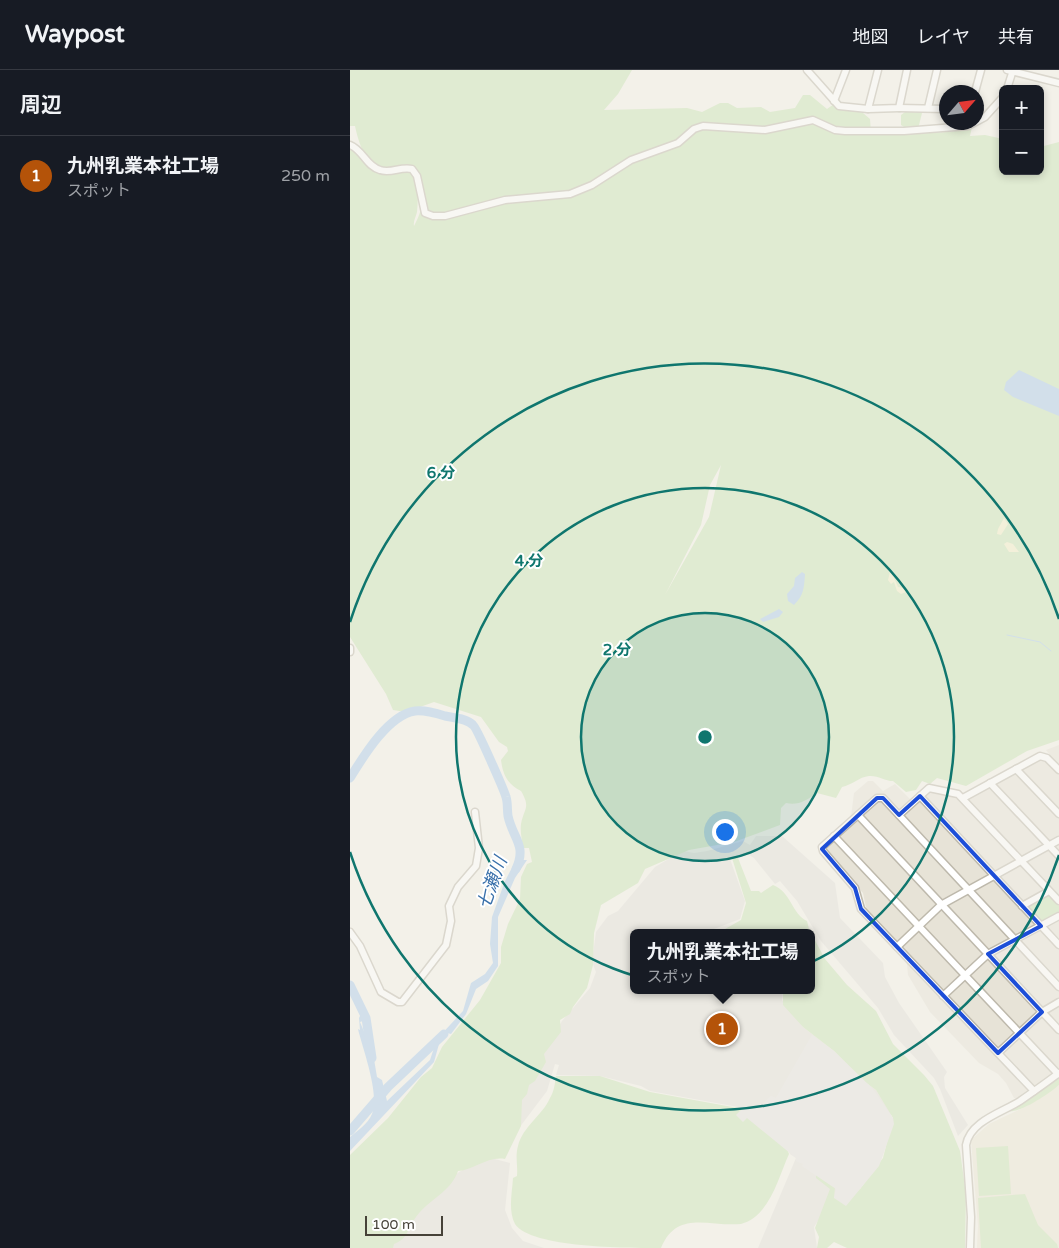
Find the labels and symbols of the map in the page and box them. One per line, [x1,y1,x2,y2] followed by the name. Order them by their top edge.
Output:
[939,85,984,130] north arrow
[427,464,455,482] text: 6 分
[515,552,543,570] text: 4 分
[603,641,631,659] text: 2 分
[696,728,714,746] centre of rings
[712,819,738,845] your location
[472,852,512,912] water label: 七瀬川
[706,1010,738,1048] pin: 1
[365,1213,442,1236] scale bar

